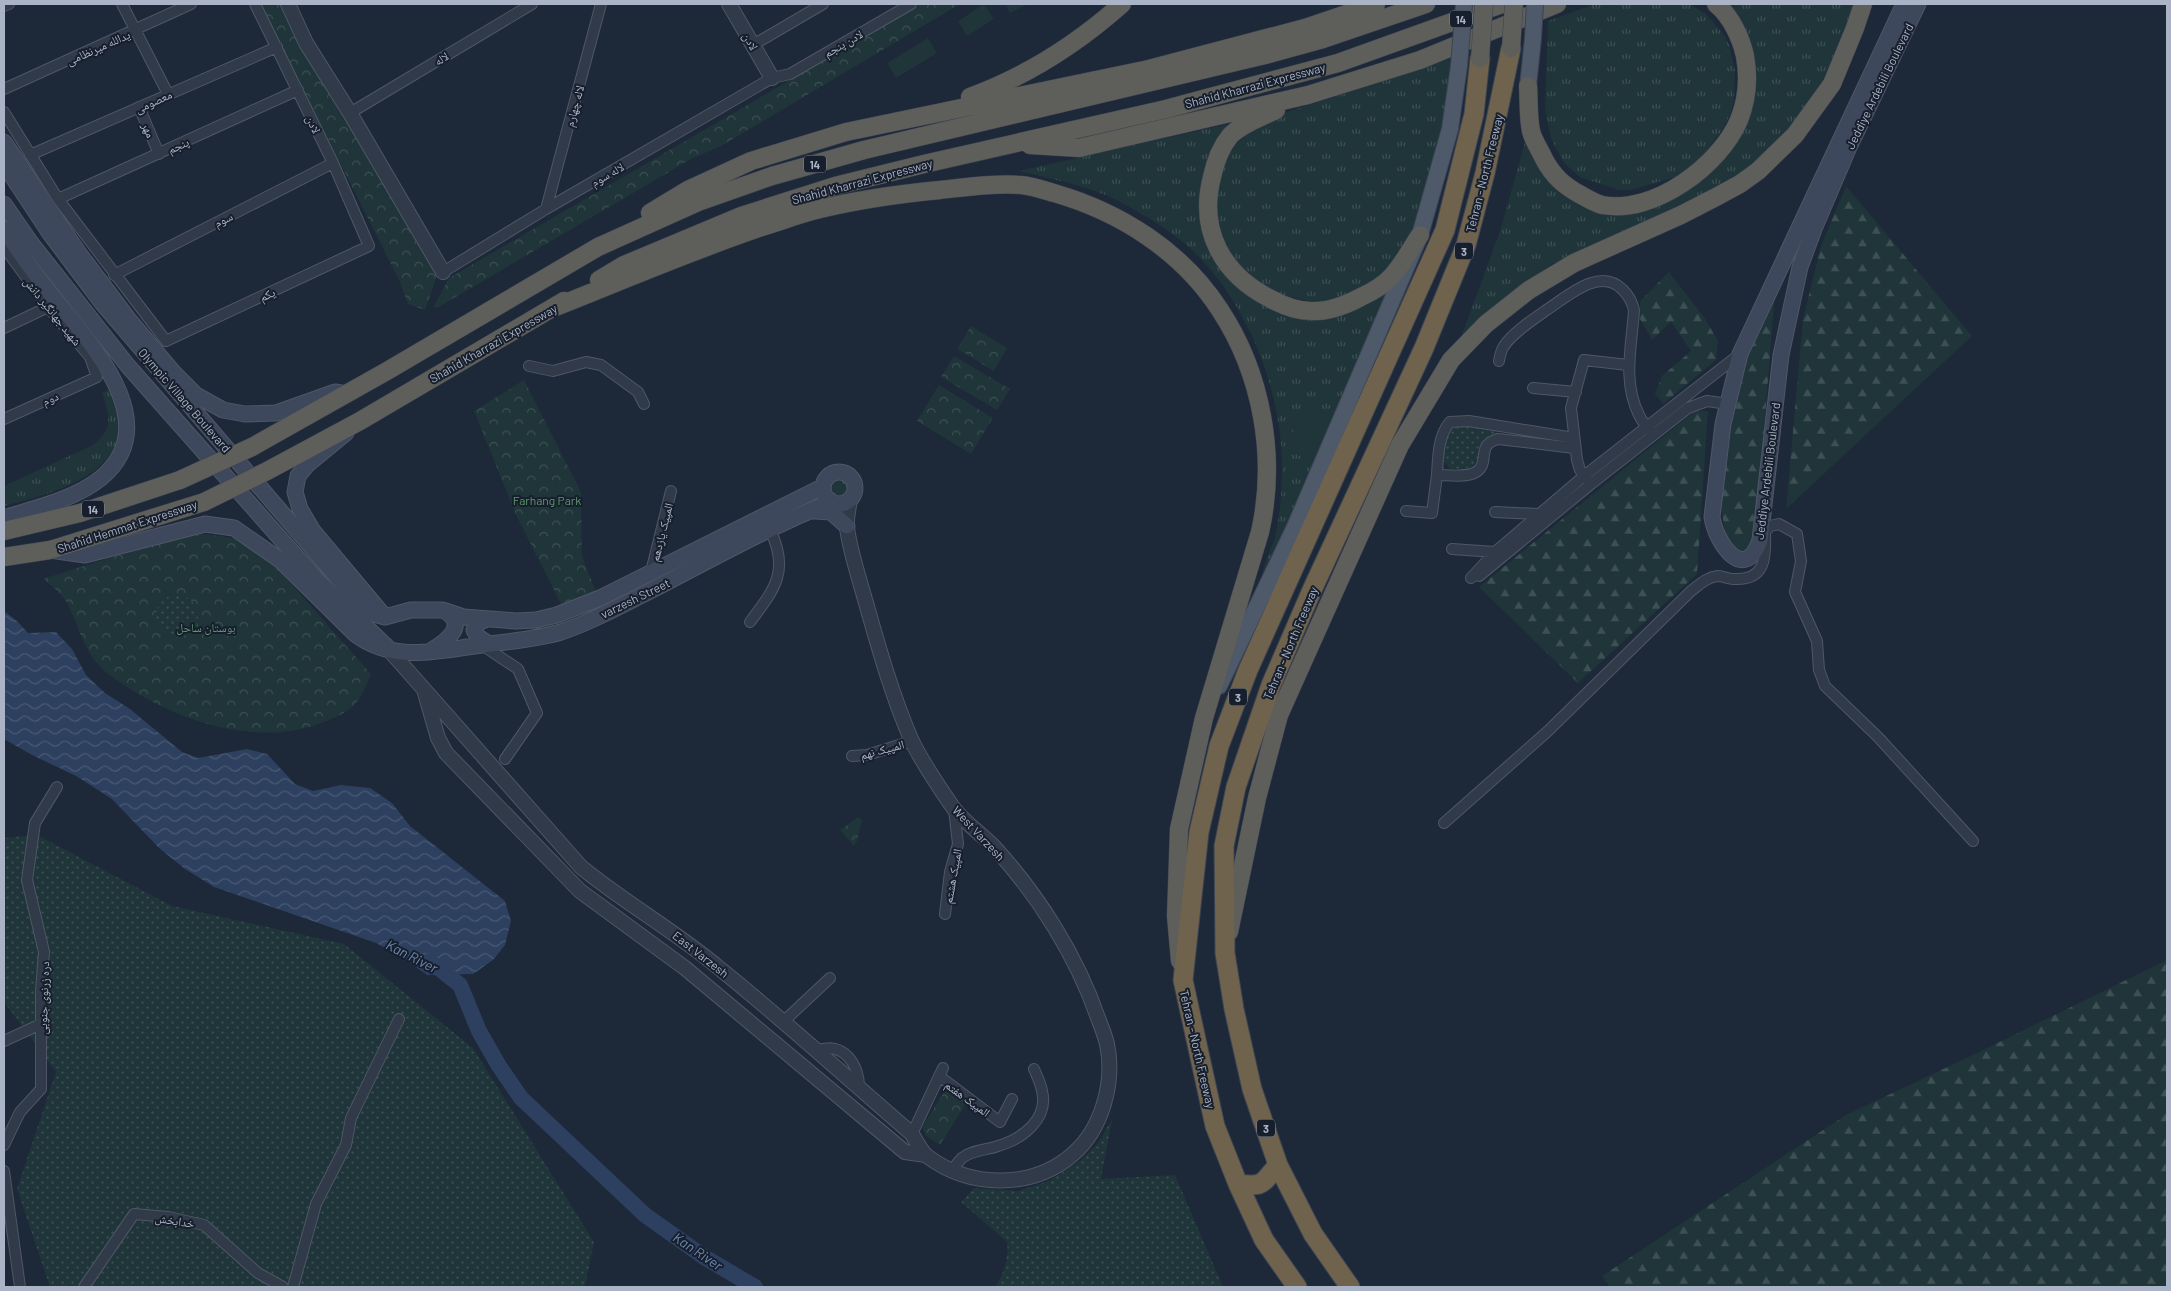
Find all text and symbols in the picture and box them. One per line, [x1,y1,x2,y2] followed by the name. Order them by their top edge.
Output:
[1450,10,1472,28] road number: 14
[1842,21,1916,151] street label: Jeddiye Ardebili Boulevard
[821,26,866,61] street label: لادن پنجم
[64,27,133,68] street label: یدالله میرنظامی
[740,30,762,53] street label: لادن
[431,48,451,68] street label: لاله
[1183,59,1327,111] street label: Shahid Kharrazi Expressway
[562,84,588,129] street label: لاله چهارم
[132,87,174,116] street label: معصومی
[1463,112,1506,234] street label: Tehran - North Freeway
[303,113,324,136] street label: لادن
[138,119,158,140] street label: مهر
[165,134,192,158] street label: پنجم
[790,155,934,207] street label: Shahid Kharrazi Expressway
[804,156,826,172] road number: 14
[588,159,627,191] street label: لاله سوم
[211,208,236,231] street label: سوم
[1455,242,1473,260] road number: 3
[20,274,85,349] street label: شهید جهانگیر دانش
[257,284,278,306] street label: یکم
[427,300,560,385] street label: Shahid Kharrazi Expressway
[136,345,234,455] street label: Olympic Village Boulevard
[40,388,61,410] street label: دوم
[1752,402,1782,540] street label: Jeddiye Ardebili Boulevard
[513,493,581,507] park label: Farhang Park
[55,497,199,555] street label: Shahid Hemmat Expressway
[82,500,104,518] road number: 14
[647,501,677,563] street label: المپیک یازدهم
[598,575,672,621] street label: varzesh Street
[1260,584,1320,702] street label: Tehran - North Freeway
[176,620,236,635] park label: بوستان ساحل
[1229,689,1247,706] road number: 3
[858,736,906,764] street label: المپیک نهم
[950,803,1008,863] street label: West Varzesh
[940,847,966,905] street label: المپیک هشتم
[670,928,732,980] street label: East Varzesh
[383,936,442,977] water label: Kan River
[35,961,53,1035] street label: دره زرنوی جنوبی
[1178,988,1219,1110] street label: Tehran - North Freeway
[942,1077,993,1121] street label: المپیک هفتم
[1257,1120,1275,1136] road number: 3
[154,1210,196,1231] street label: خدابخش
[670,1228,727,1274] water label: Kan River

